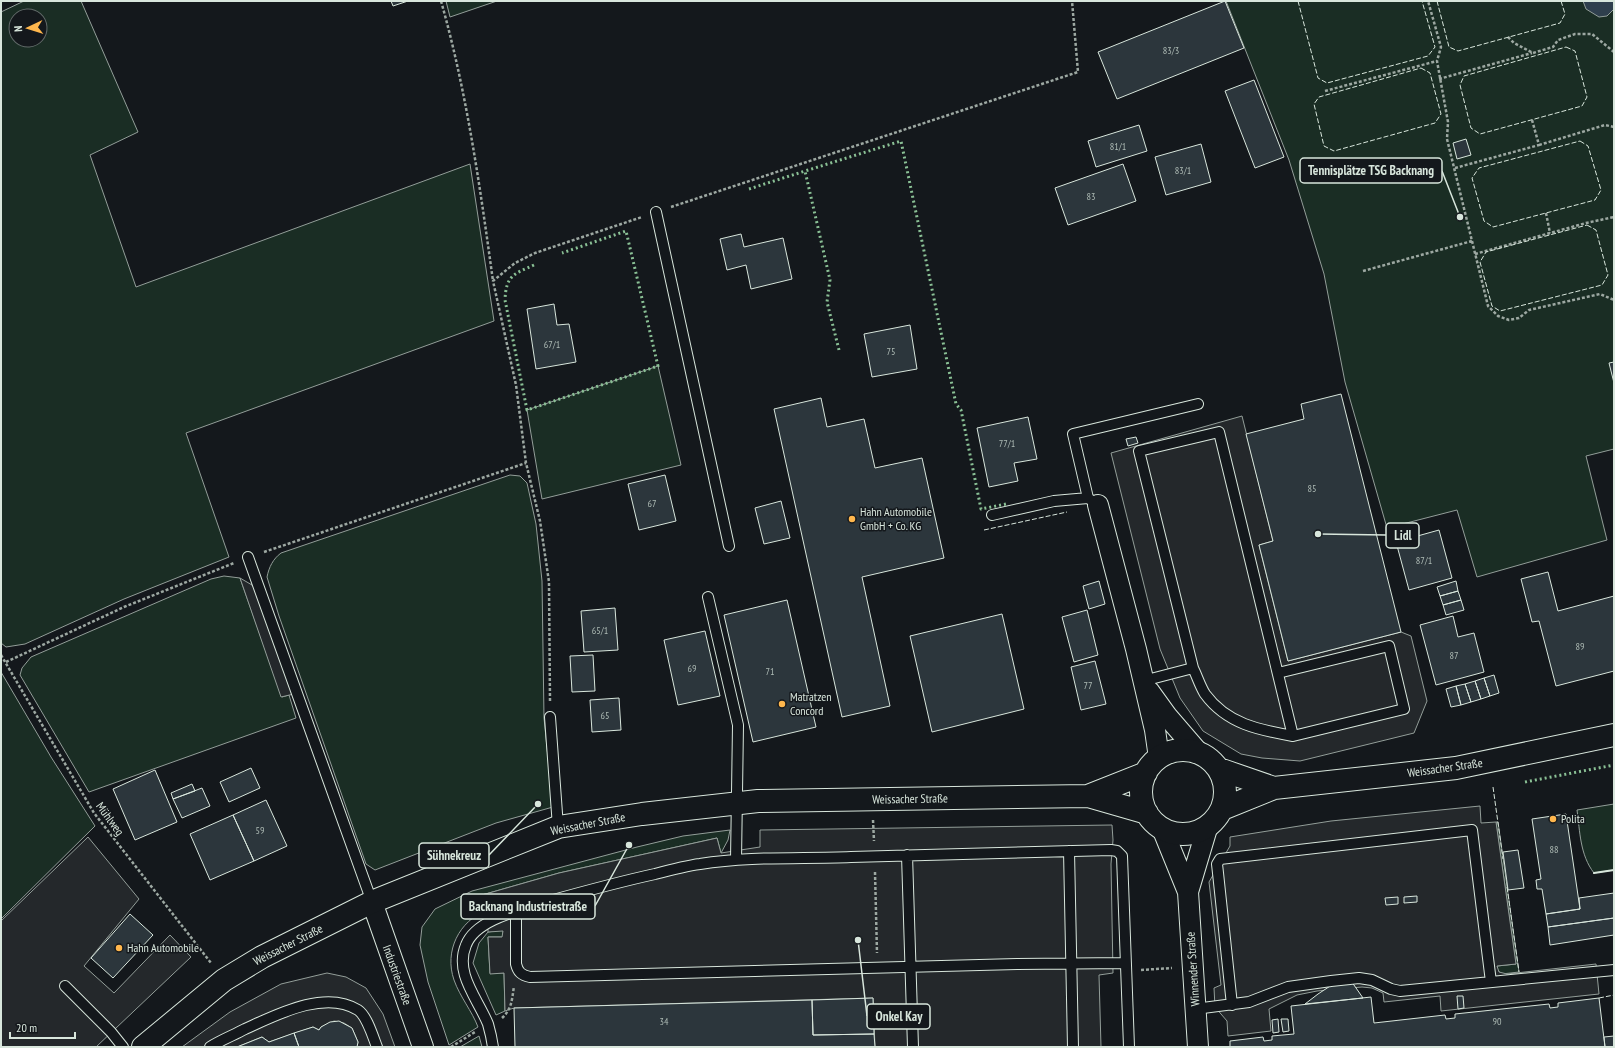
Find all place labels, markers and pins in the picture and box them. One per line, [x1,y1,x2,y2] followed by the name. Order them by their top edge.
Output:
[1300,158,1442,183] callout: Tennisplätze TSG Backnang
[860,504,932,533] place label: Hahn Automobile GmbH + Co. KG
[847,514,857,524] marker: Hahn Automobile GmbH + Co. KG
[1386,523,1419,548] callout: Lidl
[790,689,832,718] place label: Matratzen Concord
[777,699,787,709] marker: Matratzen Concord
[1561,811,1585,826] place label: Polita
[1548,814,1558,824] marker: Polita
[419,843,489,868] callout: Sühnekreuz
[461,894,595,919] callout: Backnang Industriestraße
[127,940,199,955] place label: Hahn Automobile
[114,943,124,953] marker: Hahn Automobile
[867,1004,930,1029] callout: Onkel Kay

